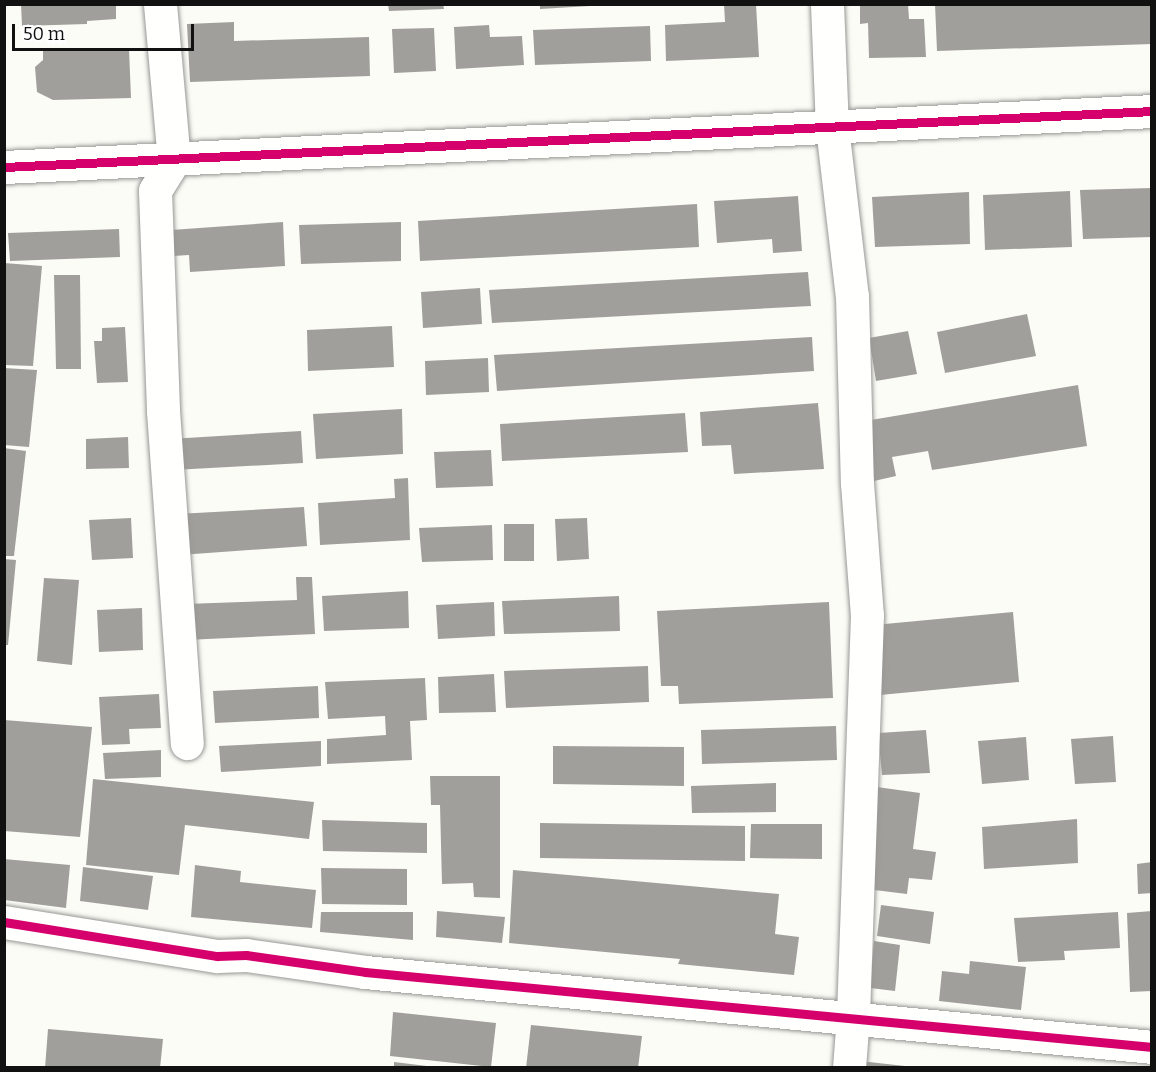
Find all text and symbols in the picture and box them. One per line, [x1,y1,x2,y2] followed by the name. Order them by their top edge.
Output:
[15,12,196,50] scale bar
[23,23,65,45] text: 50 m

